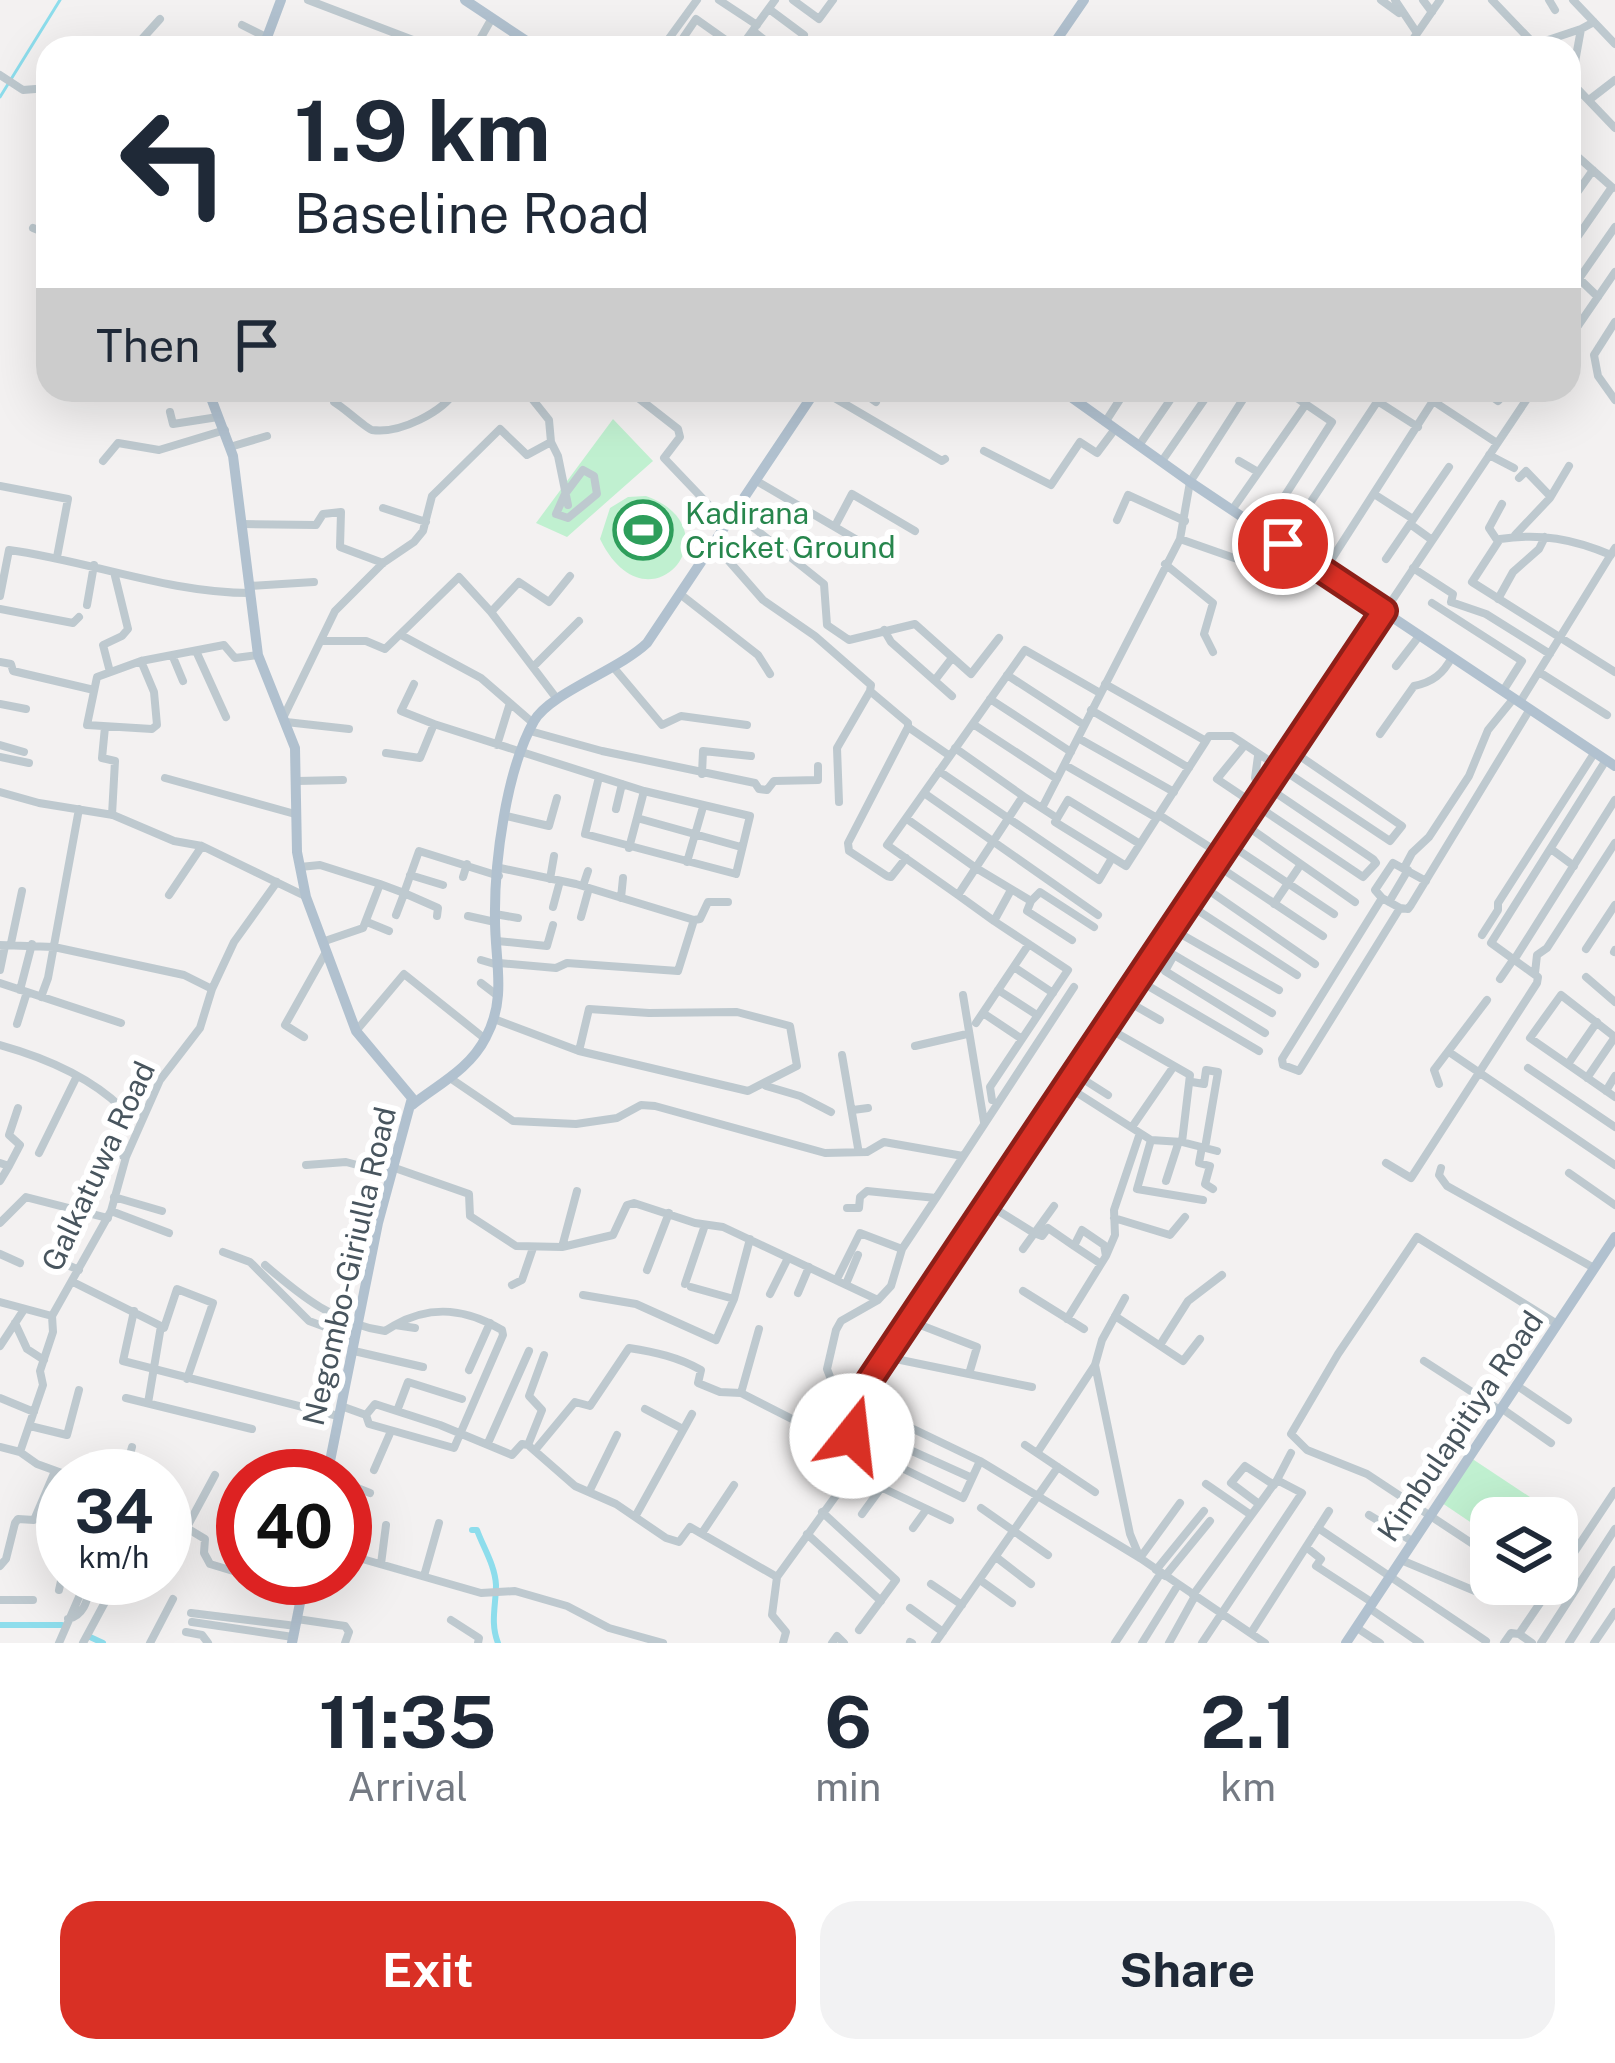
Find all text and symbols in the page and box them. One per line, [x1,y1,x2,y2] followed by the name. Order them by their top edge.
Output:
[294,81,551,180] text: 1.9 km
[96,84,252,240] icon: left
[294,182,650,245] text: Baseline Road
[224,312,290,378] icon: arrive
[96,319,200,372] text: Then
[1232,493,1334,595] pin
[685,495,896,565] place label: Kadirana Cricket Ground
[612,499,674,561] sports icon: Kadirana Cricket Ground
[1250,511,1316,577] icon: arrive
[34,1056,162,1276] street label: Galkatuwa Road
[295,1103,403,1429] street label: Negombo-Giriulla Road
[1370,1304,1550,1548] street label: Kimbulapitiya Road
[789,1373,915,1499] position arrow
[216,1449,372,1605] speed limit sign: 40
[74,1476,154,1547] text: 34
[1470,1497,1578,1605] map controls
[1470,1497,1578,1605] button: layers
[79,1539,149,1575] text: km/h
[319,1680,496,1764] text: 11:35
[824,1680,872,1764] text: 6
[1200,1680,1296,1764] text: 2.1
[347,1764,468,1810] text: Arrival
[815,1764,881,1810] text: min
[1220,1764,1276,1810] text: km
[60,1901,796,2039] button: Exit
[820,1901,1555,2039] button: Share

